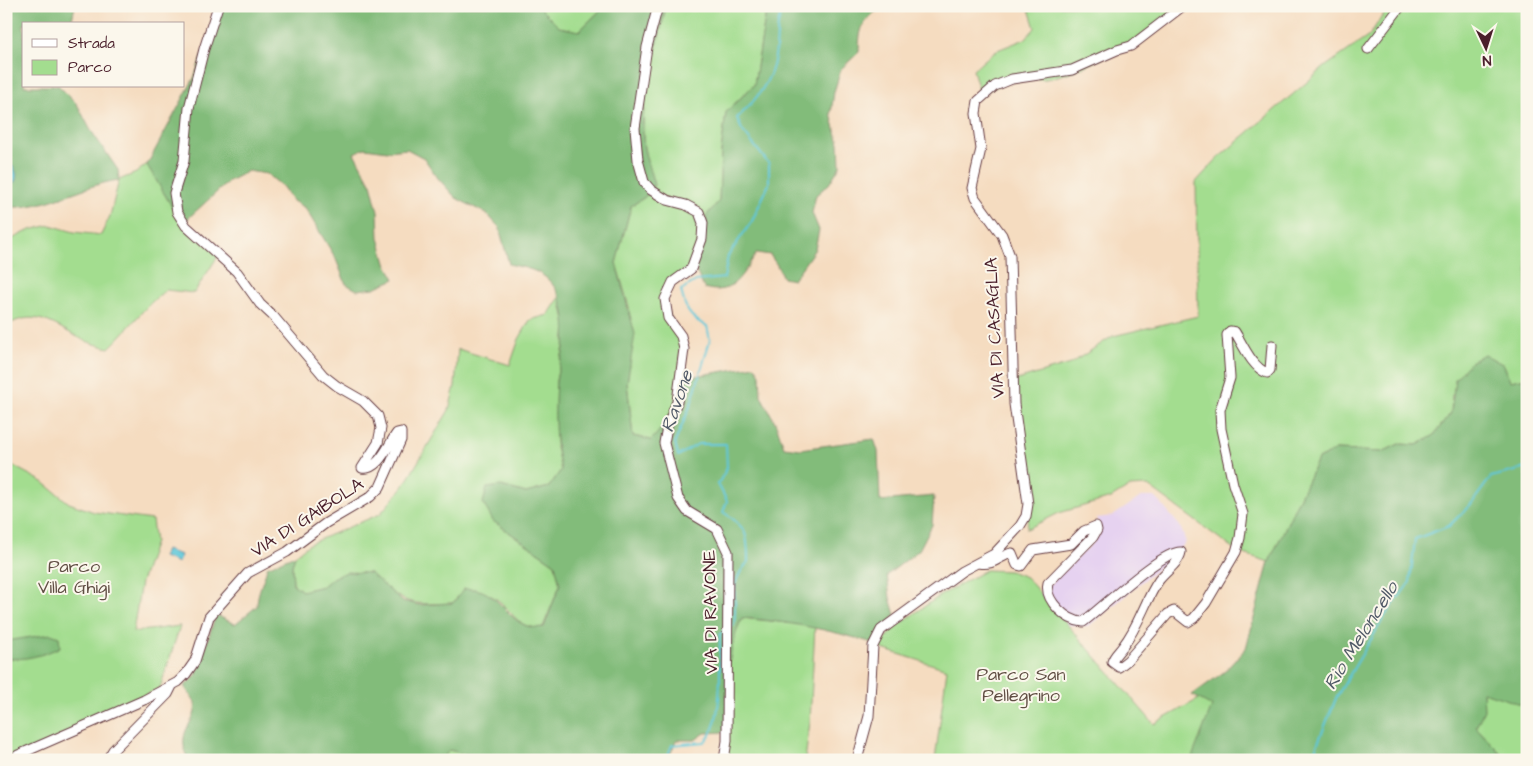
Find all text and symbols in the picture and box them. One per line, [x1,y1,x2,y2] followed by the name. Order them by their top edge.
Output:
[22,22,185,88] legend
[1460,22,1510,72] north arrow
[68,33,115,54] text: Strada
[1482,50,1492,70] text: N
[68,57,112,78] text: Parco
[978,256,1011,399] street label: VIA DI CASAGLIA
[654,365,701,436] water label: Ravone
[246,471,369,563] street label: VIA DI GAIBOLA
[697,549,724,674] street label: VIA DI RAVONE
[38,554,110,601] park label: Parco Villa Ghigi
[1317,575,1406,695] water label: Rio Meloncello
[976,662,1066,709] park label: Parco San Pellegrino

